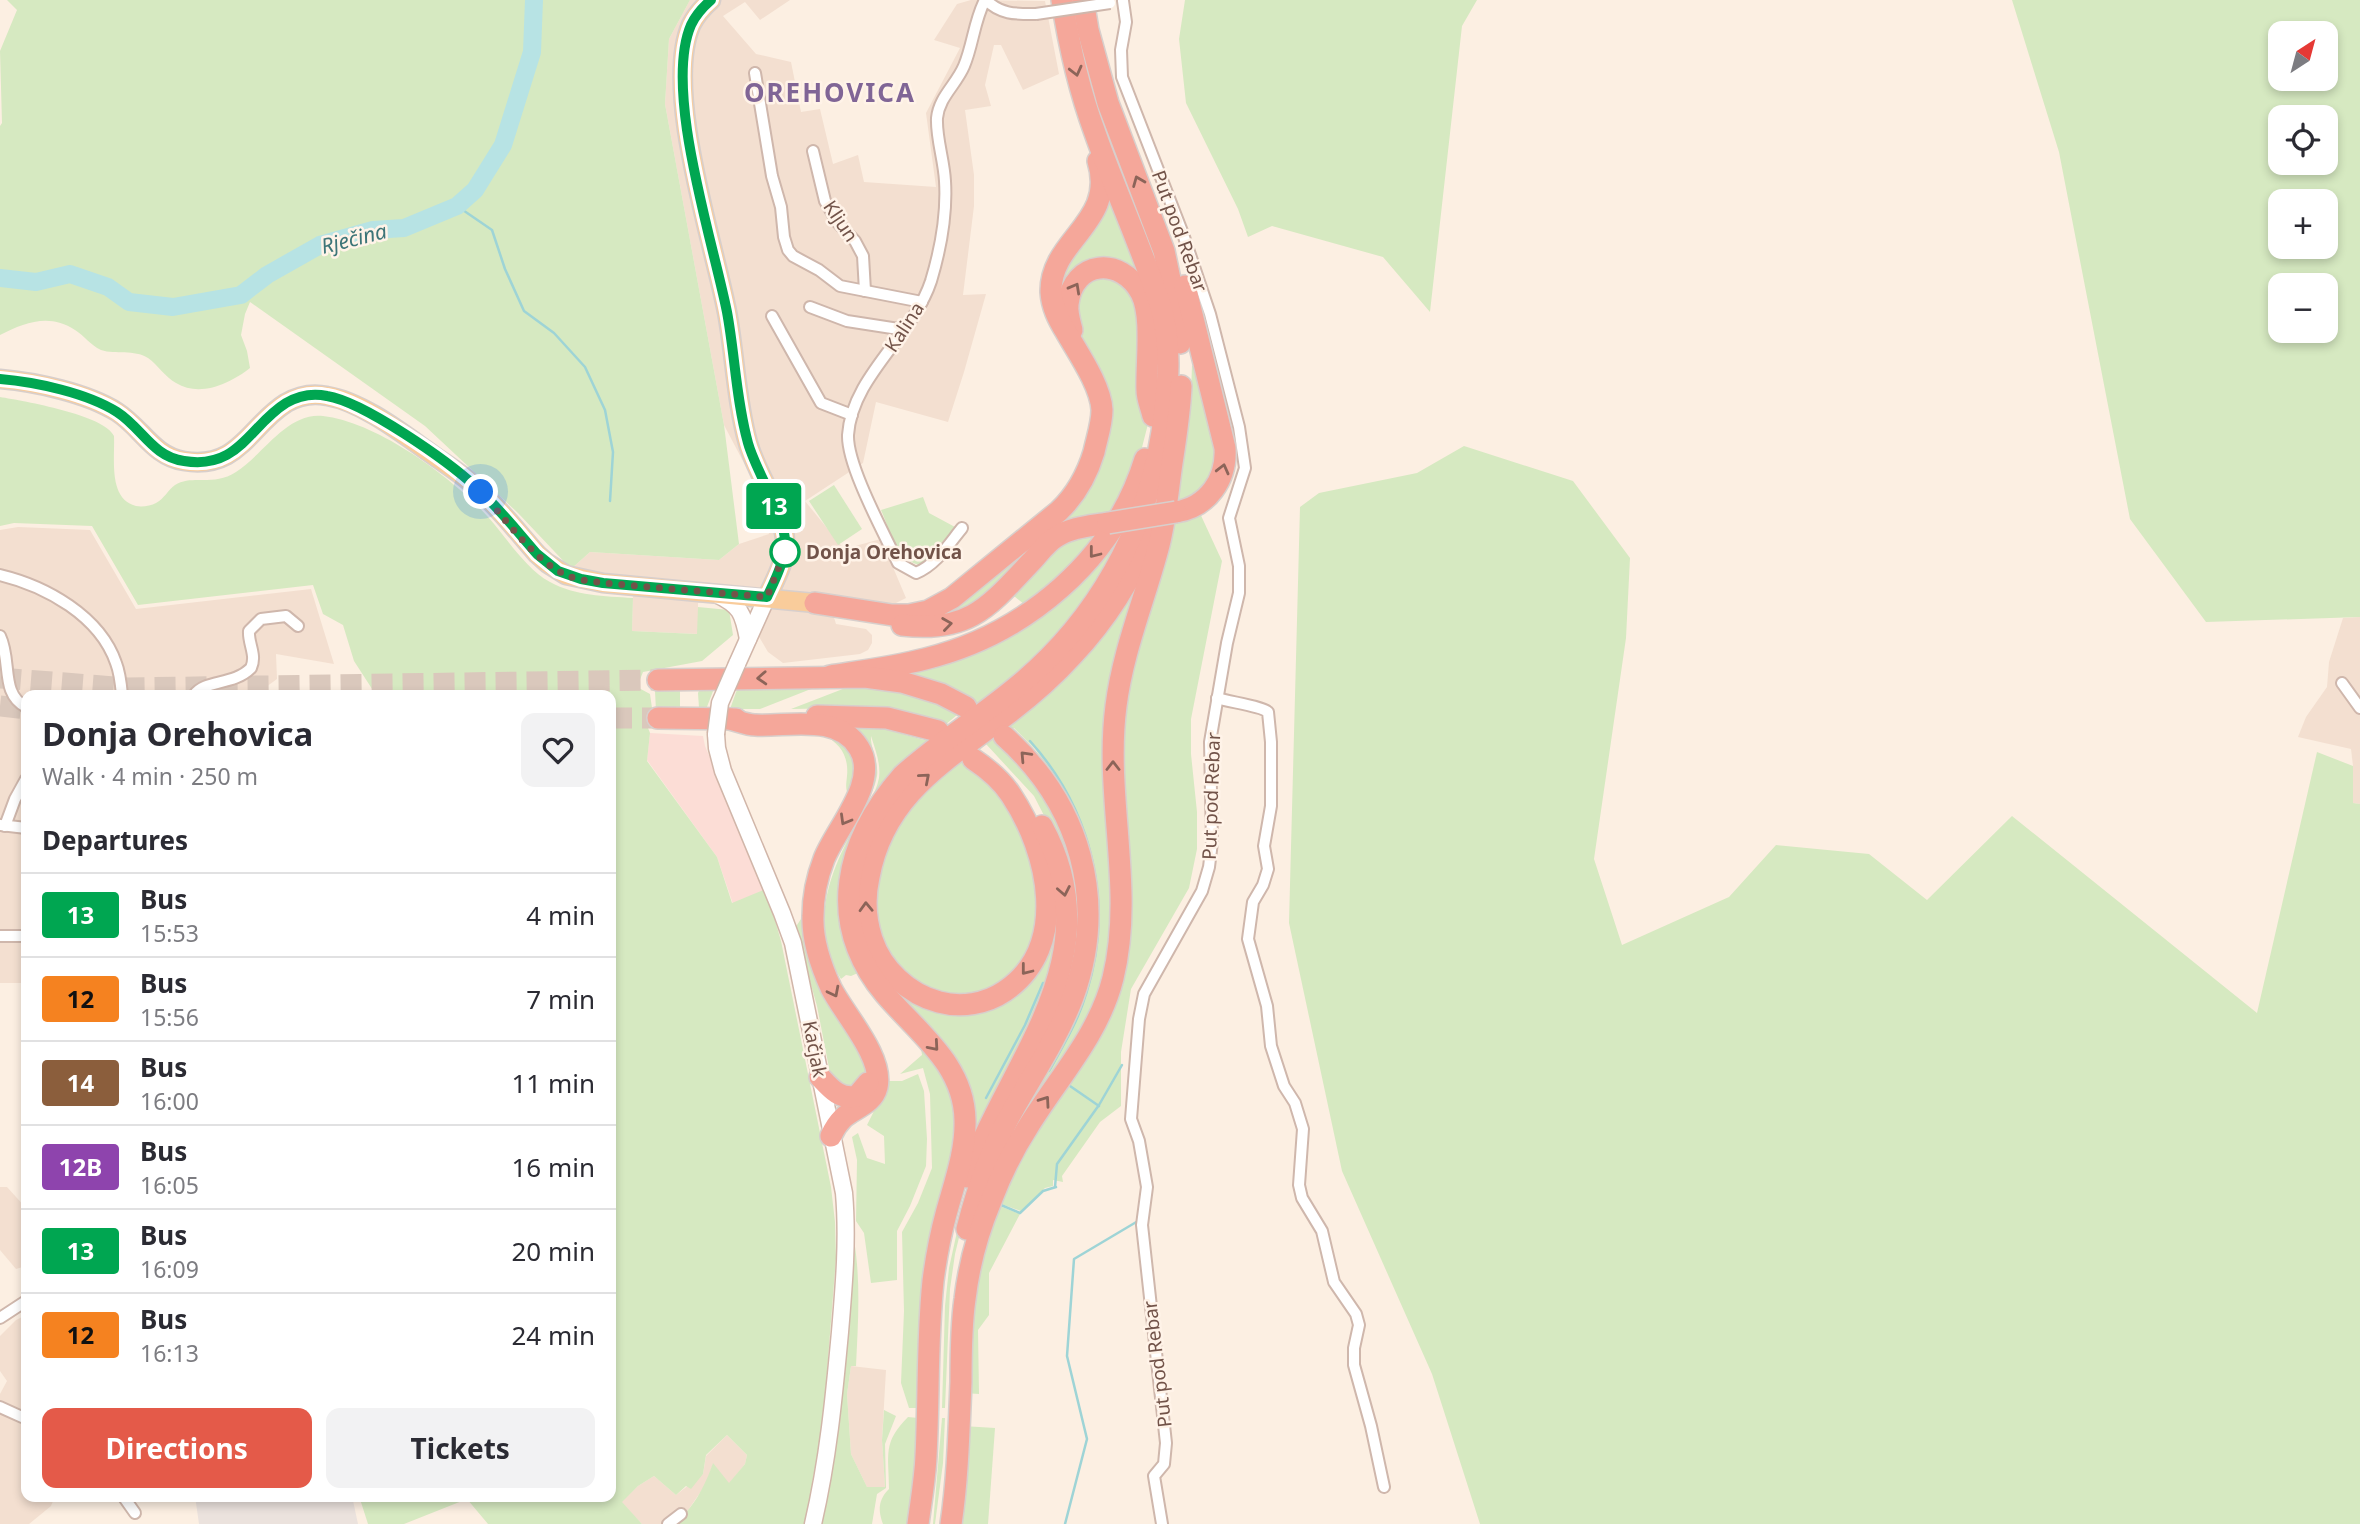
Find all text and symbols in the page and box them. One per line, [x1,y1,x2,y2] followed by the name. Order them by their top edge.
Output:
[2268,21,2338,91] north arrow
[2268,21,2338,343] map controls
[1068,65,1082,77] one-way arrow
[744,74,916,110] district label: OREHOVICA
[2268,105,2338,175] button: locate
[1146,167,1214,296] street label: Put pod Rebar
[1133,176,1147,188] one-way arrow
[2268,189,2338,259] button: +
[818,195,864,247] street label: Kljun
[318,216,390,260] water label: Rječina
[2268,273,2338,343] button: −
[1067,282,1080,295] one-way arrow
[878,297,930,357] street label: Kalina
[1215,464,1229,476] one-way arrow
[463,474,498,509] your location
[742,483,806,529] line badge: 13
[760,489,788,522] text: 13
[770,537,800,567] marker: Donja Orehovica
[806,539,962,565] place label: Donja Orehovica
[1090,544,1102,557] one-way arrow
[941,617,953,632] one-way arrow
[756,670,767,685] one-way arrow
[42,711,313,756] text: Donja Orehovica
[521,713,595,787] button: heart
[1196,732,1226,860] street label: Put pod Rebar
[1021,751,1033,764] one-way arrow
[42,760,258,792] text: Walk · 4 min · 250 m
[1105,760,1121,771] one-way arrow
[917,773,930,786] one-way arrow
[840,813,853,825] one-way arrow
[42,822,188,858] text: Departures
[140,881,187,917] text: Bus
[1056,885,1071,897] one-way arrow
[526,897,595,933] text: 4 min
[67,898,94,931] text: 13
[859,902,874,913] one-way arrow
[140,917,199,949] text: 15:53
[1022,963,1035,975] one-way arrow
[140,965,187,1001] text: Bus
[526,981,595,1017] text: 7 min
[67,982,94,1015] text: 12
[825,985,839,997] one-way arrow
[140,1001,199,1033] text: 15:56
[797,1018,833,1080] street label: Kačjak
[926,1038,938,1051] one-way arrow
[140,1049,187,1085] text: Bus
[511,1065,595,1101] text: 11 min
[67,1066,94,1099] text: 14
[140,1085,199,1117] text: 16:00
[1037,1096,1049,1109] one-way arrow
[140,1133,187,1169] text: Bus
[511,1149,595,1185] text: 16 min
[59,1150,102,1183] text: 12B
[140,1169,199,1201] text: 16:05
[140,1217,187,1253] text: Bus
[511,1233,595,1269] text: 20 min
[67,1234,94,1267] text: 13
[140,1253,199,1285] text: 16:09
[1136,1299,1178,1429] street label: Put pod Rebar
[140,1301,187,1337] text: Bus
[511,1317,595,1353] text: 24 min
[67,1318,94,1351] text: 12
[140,1337,199,1369] text: 16:13
[42,1408,312,1488] button: Directions
[326,1408,595,1488] button: Tickets

